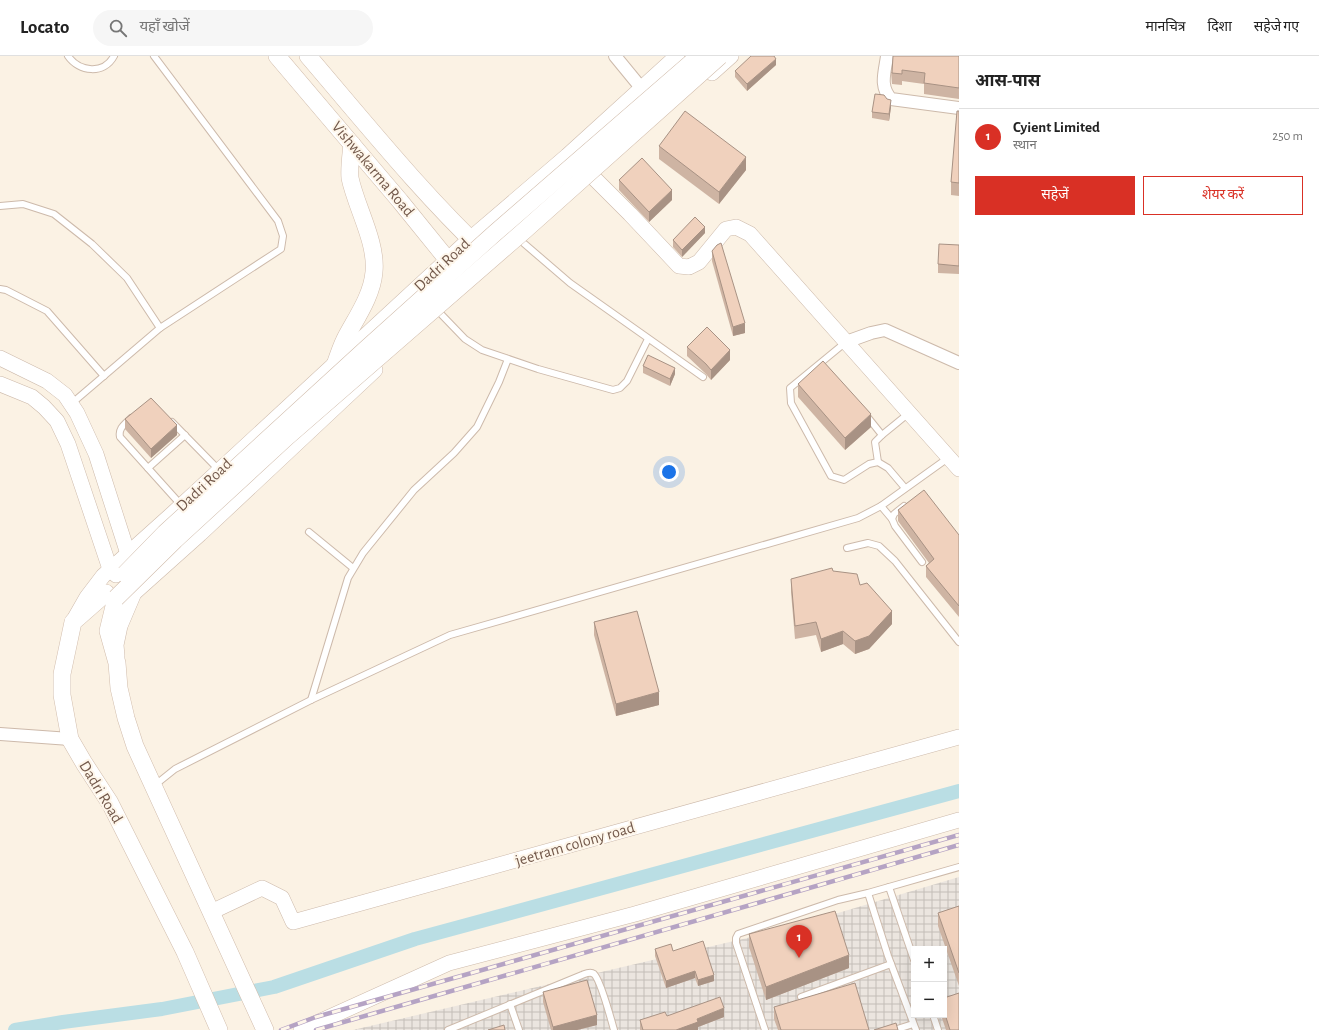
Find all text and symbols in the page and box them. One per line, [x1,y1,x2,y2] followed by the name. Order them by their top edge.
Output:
[93,10,373,46] search box
[107,17,129,39] icon: search
[20,18,69,37] text: Locato
[139,19,190,34] text: यहाँ खोजें
[1146,20,1186,34] text: मानचित्र
[1208,20,1232,34] text: दिशा
[1254,20,1299,34] text: सहेजे गए
[975,72,1040,89] text: आस-पास
[329,118,417,220] street label: Vishwakarma Road
[1013,120,1100,135] text: Cyient Limited
[986,130,990,143] text: 1
[1272,130,1303,143] text: 250 m
[1013,139,1037,152] text: स्थान
[975,176,1135,215] button: सहेजें
[1143,176,1303,215] button: शेयर करें
[411,235,473,295] street label: Dadri Road
[173,455,235,515] street label: Dadri Road
[659,462,679,482] your location
[76,758,126,826] street label: Dadri Road
[513,819,637,870] street label: jeetram colony road
[786,925,812,958] pin: 1
[911,946,947,1018] map controls
[911,946,947,982] button: +
[911,982,947,1018] button: −

